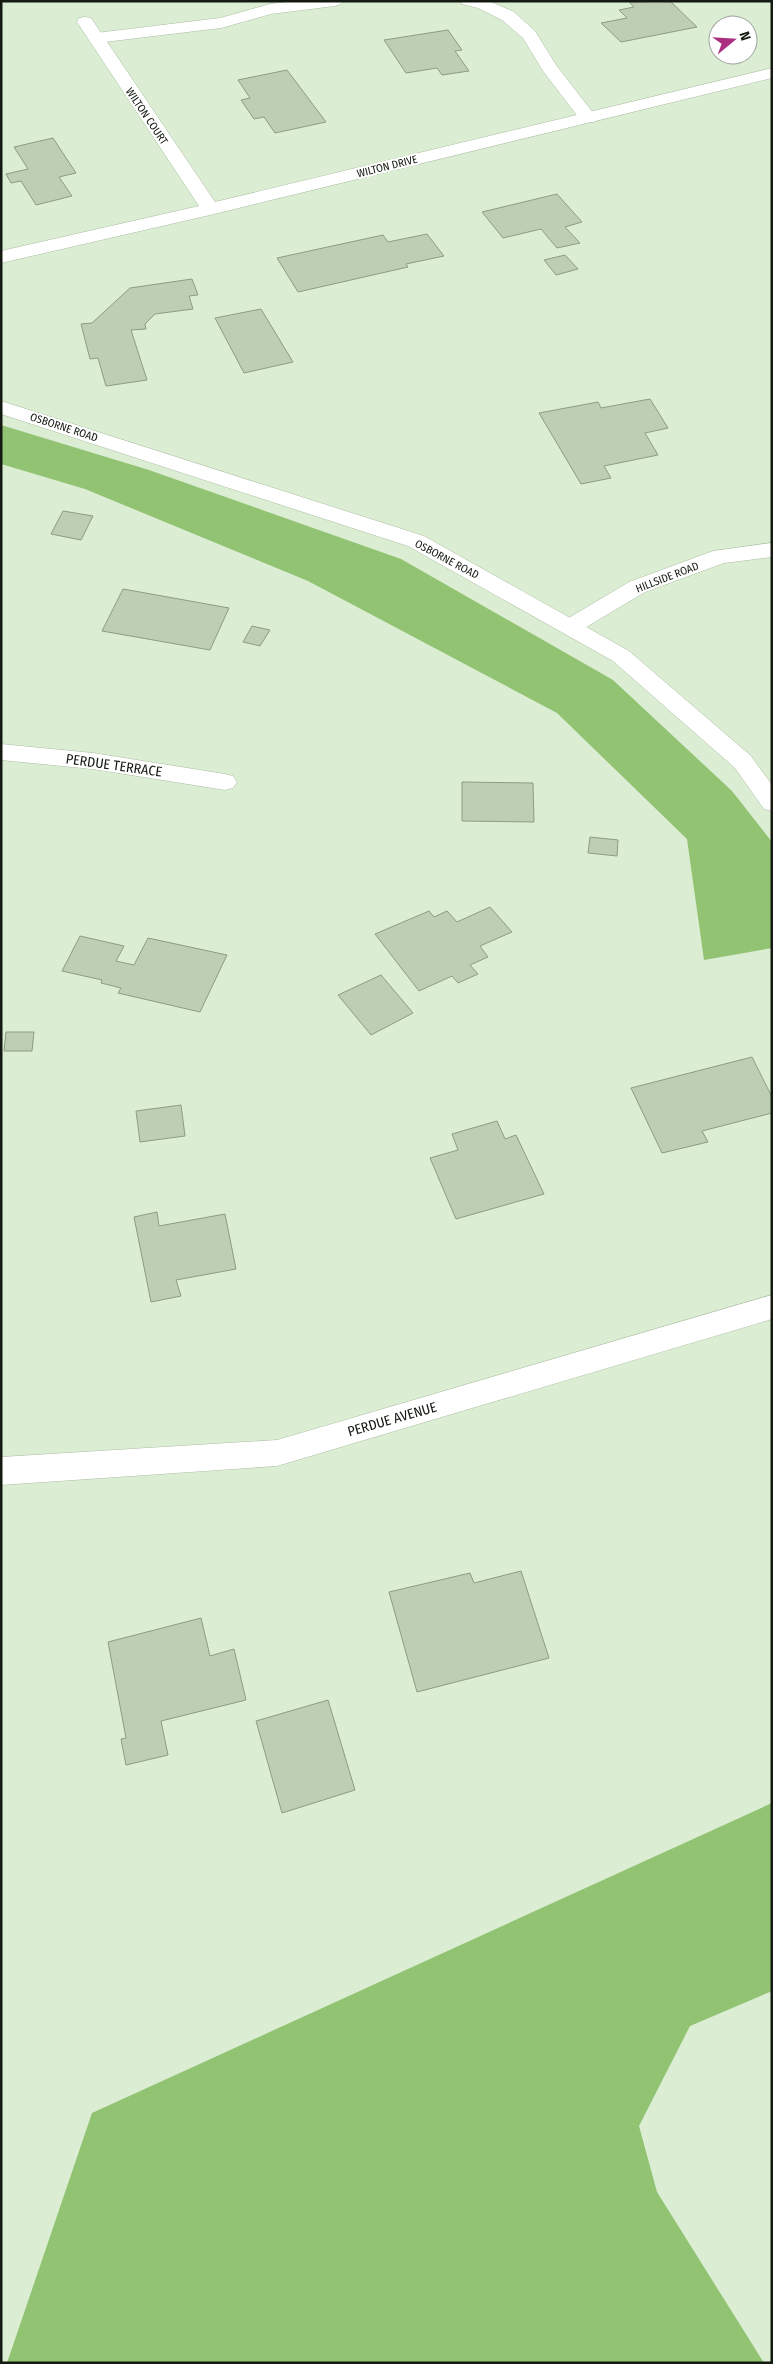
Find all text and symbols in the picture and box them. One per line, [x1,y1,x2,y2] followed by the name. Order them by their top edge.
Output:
[708,15,758,65] north arrow
[736,30,754,43] text: N
[123,85,171,148] street label: WILTON COURT
[355,153,419,180] street label: WILTON DRIVE
[28,410,99,445] street label: OSBORNE ROAD
[413,537,481,582] street label: OSBORNE ROAD
[634,559,701,595] street label: HILLSIDE ROAD
[65,750,164,781] street label: PERDUE TERRACE
[346,1399,439,1440] street label: PERDUE AVENUE

